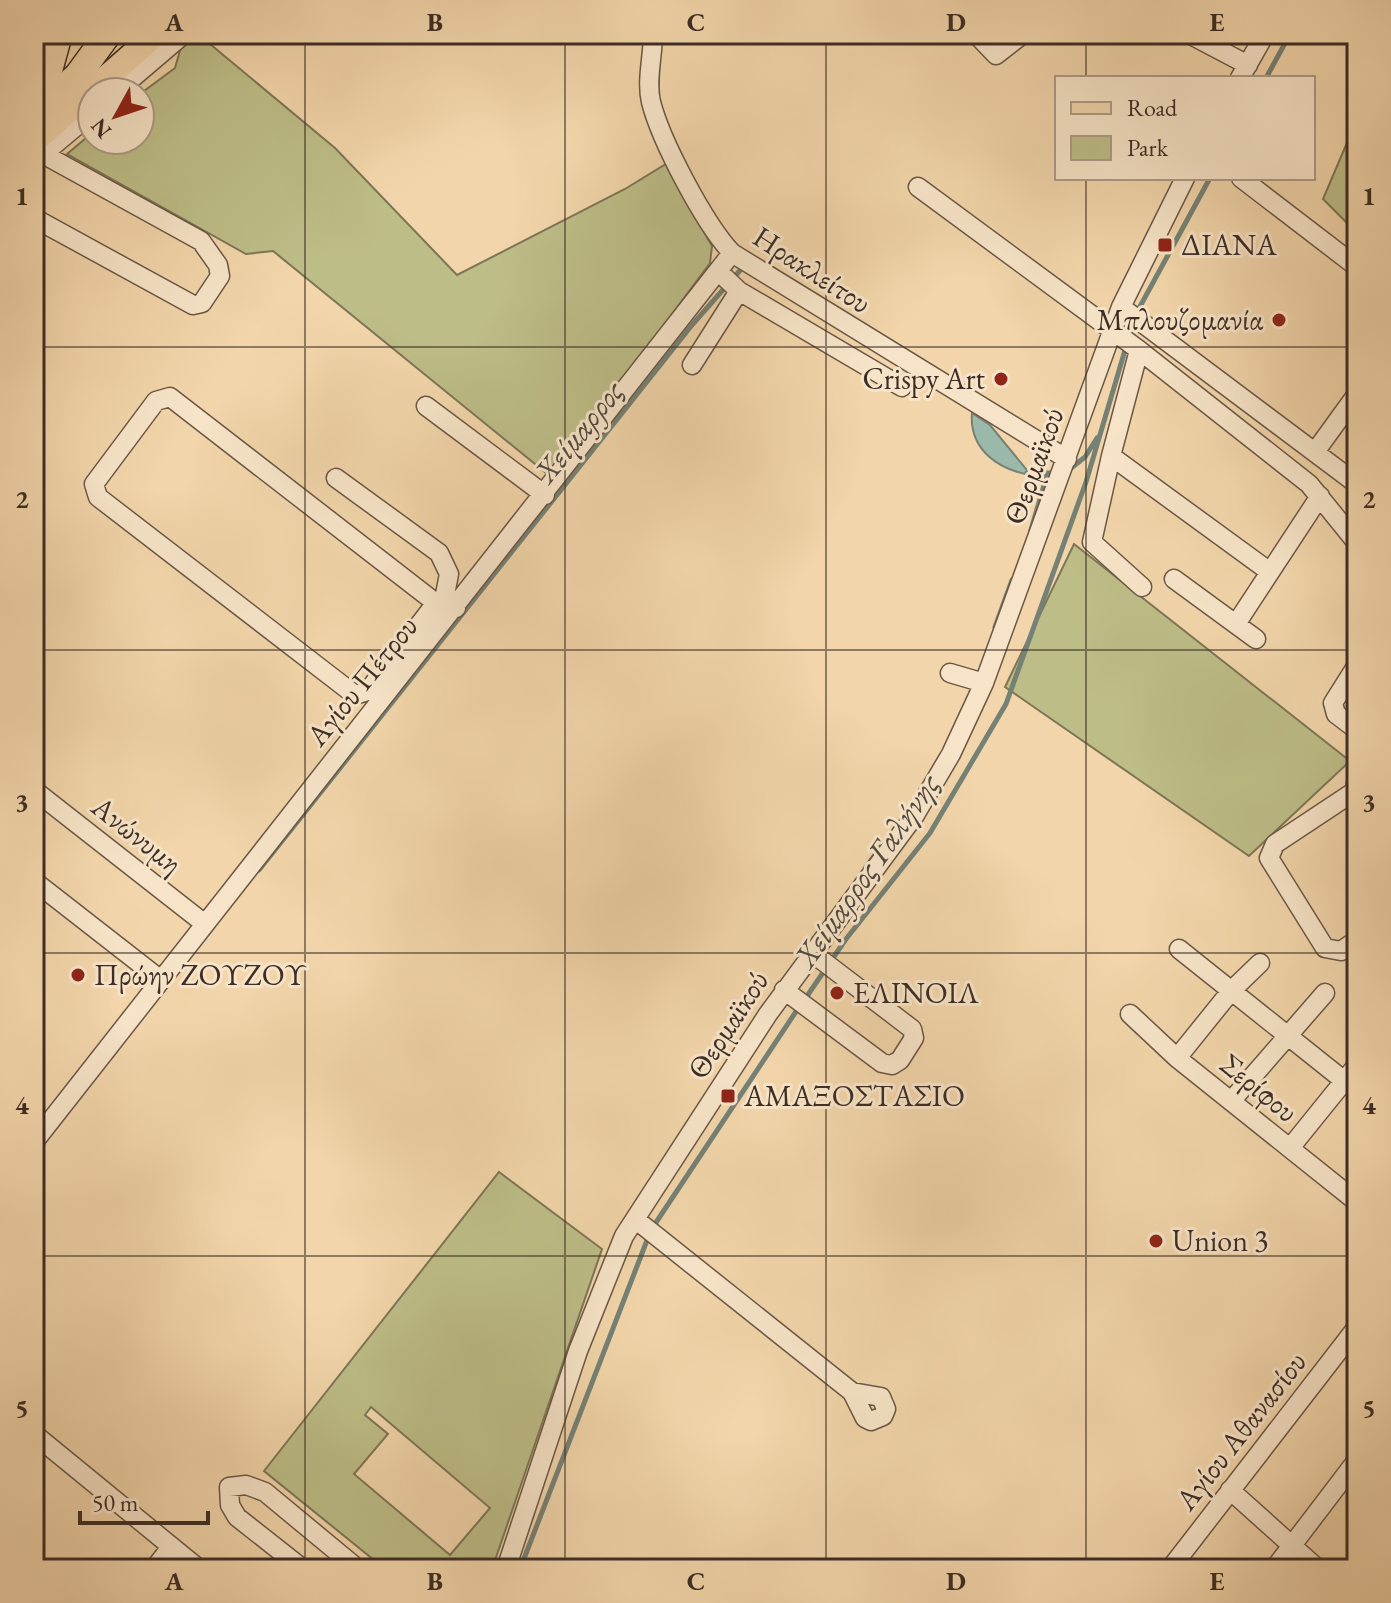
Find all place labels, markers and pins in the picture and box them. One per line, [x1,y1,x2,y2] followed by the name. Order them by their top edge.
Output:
[1181,225,1277,264] place label: ΔΙΑΝΑ
[1156,236,1174,254] marker: ΔΙΑΝΑ
[1097,300,1263,339] place label: Μπλουζομανία
[1270,311,1288,329] marker: Μπλουζομανία
[862,359,986,398] place label: Crispy Art
[992,370,1010,388] marker: Crispy Art
[94,955,307,994] place label: Πρώην ΖΟΥΖΟΥ
[69,966,87,984] marker: Πρώην ΖΟΥΖΟΥ
[853,973,979,1012] place label: ΕΛΙΝΟΙΛ
[828,984,846,1002] marker: ΕΛΙΝΟΙΛ
[743,1076,965,1115] place label: ΑΜΑΞΟΣΤΑΣΙΟ
[719,1087,737,1105] marker: ΑΜΑΞΟΣΤΑΣΙΟ
[1172,1221,1268,1260] place label: Union 3
[1147,1232,1165,1250] marker: Union 3

